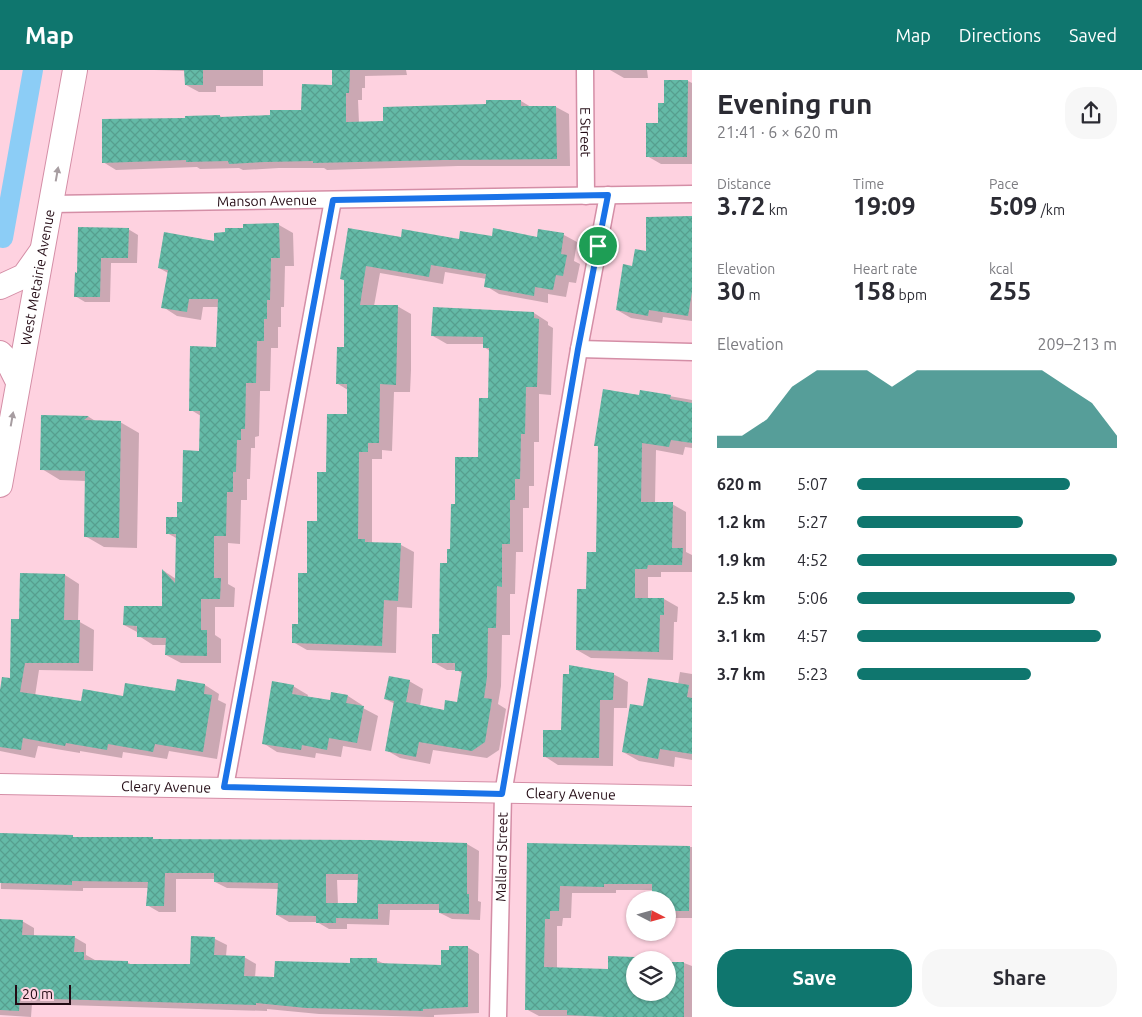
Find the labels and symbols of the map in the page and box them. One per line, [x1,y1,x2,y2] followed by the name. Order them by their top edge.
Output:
[577,107,594,158] street label: E Street
[53,165,61,181] one-way arrow
[217,192,317,209] street label: Manson Avenue
[17,208,58,347] street label: West Metairie Avenue
[577,225,619,267] pin
[8,411,16,427] one-way arrow
[121,778,211,796] street label: Cleary Avenue
[526,785,616,803] street label: Cleary Avenue
[493,811,511,902] street label: Mallard Street
[626,891,676,941] north arrow
[15,982,71,1005] scale bar

